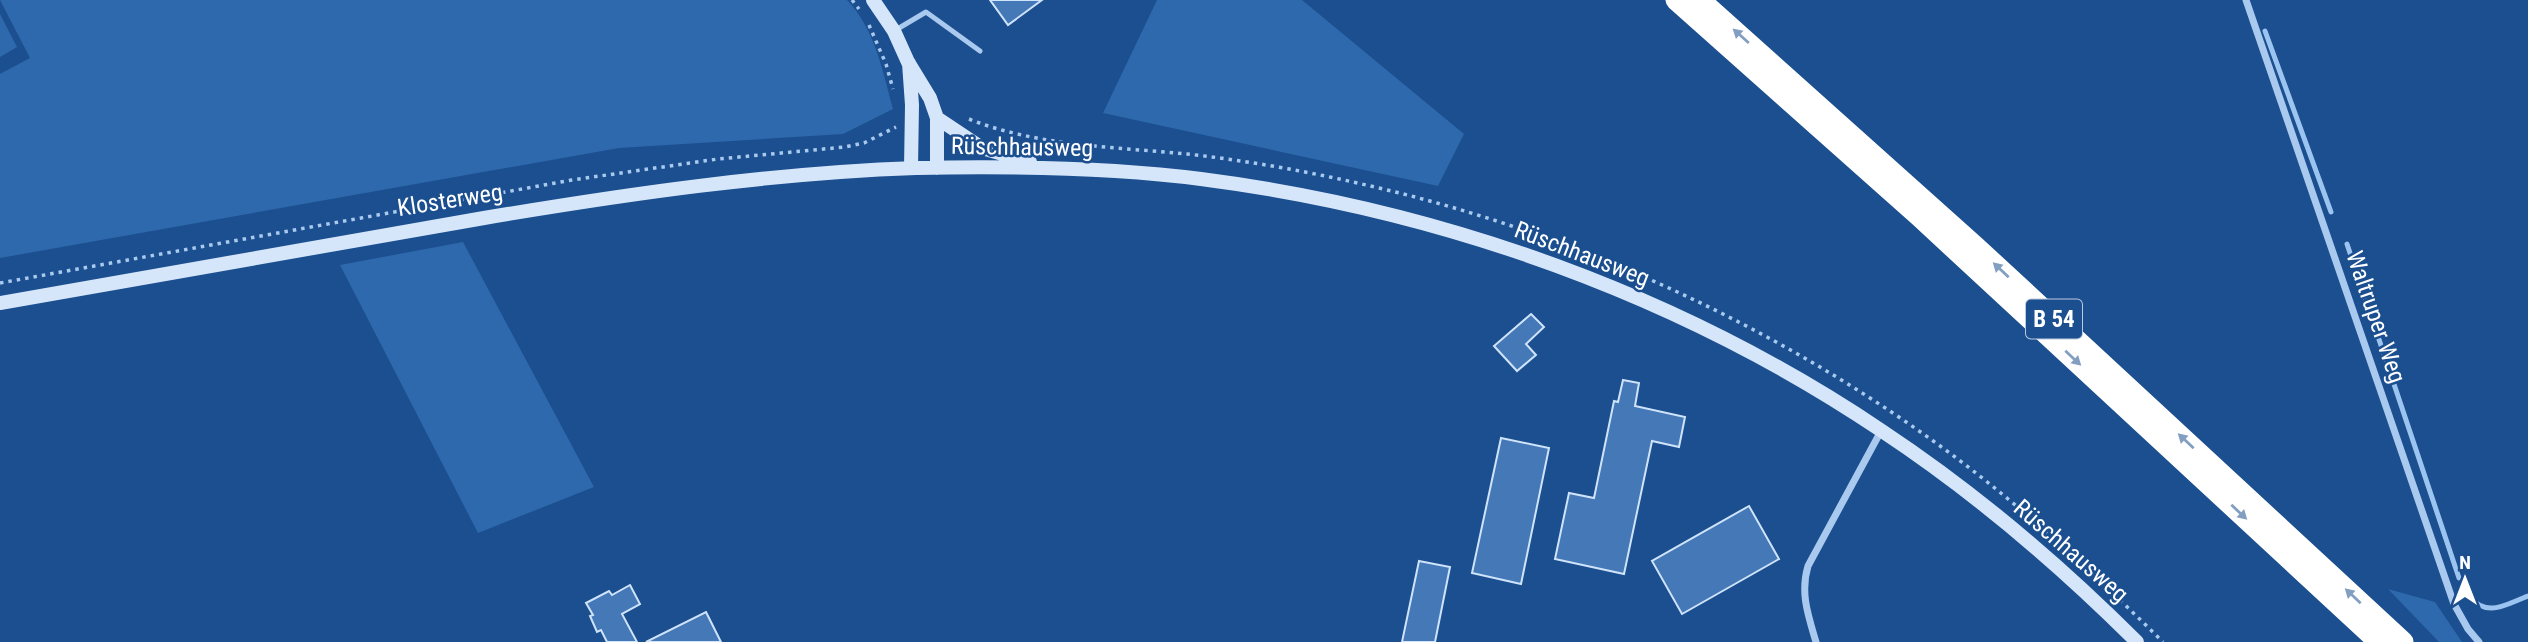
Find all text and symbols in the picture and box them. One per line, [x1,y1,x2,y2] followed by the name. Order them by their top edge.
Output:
[1732,28,1750,44] one-way arrow
[951,132,1093,162] street label: Rüschhausweg
[395,178,505,222] street label: Klosterweg
[1511,215,1653,293] street label: Rüschhausweg
[2340,247,2412,387] street label: Waltruper Weg
[1993,263,2010,279] one-way arrow
[2026,300,2082,338] road number: B 54
[2064,349,2081,366] one-way arrow
[2177,433,2195,449] one-way arrow
[2008,494,2134,608] street label: Rüschhausweg
[2230,504,2247,520] one-way arrow
[2430,544,2500,614] north arrow
[2459,551,2471,574] text: N
[2345,588,2362,604] one-way arrow

